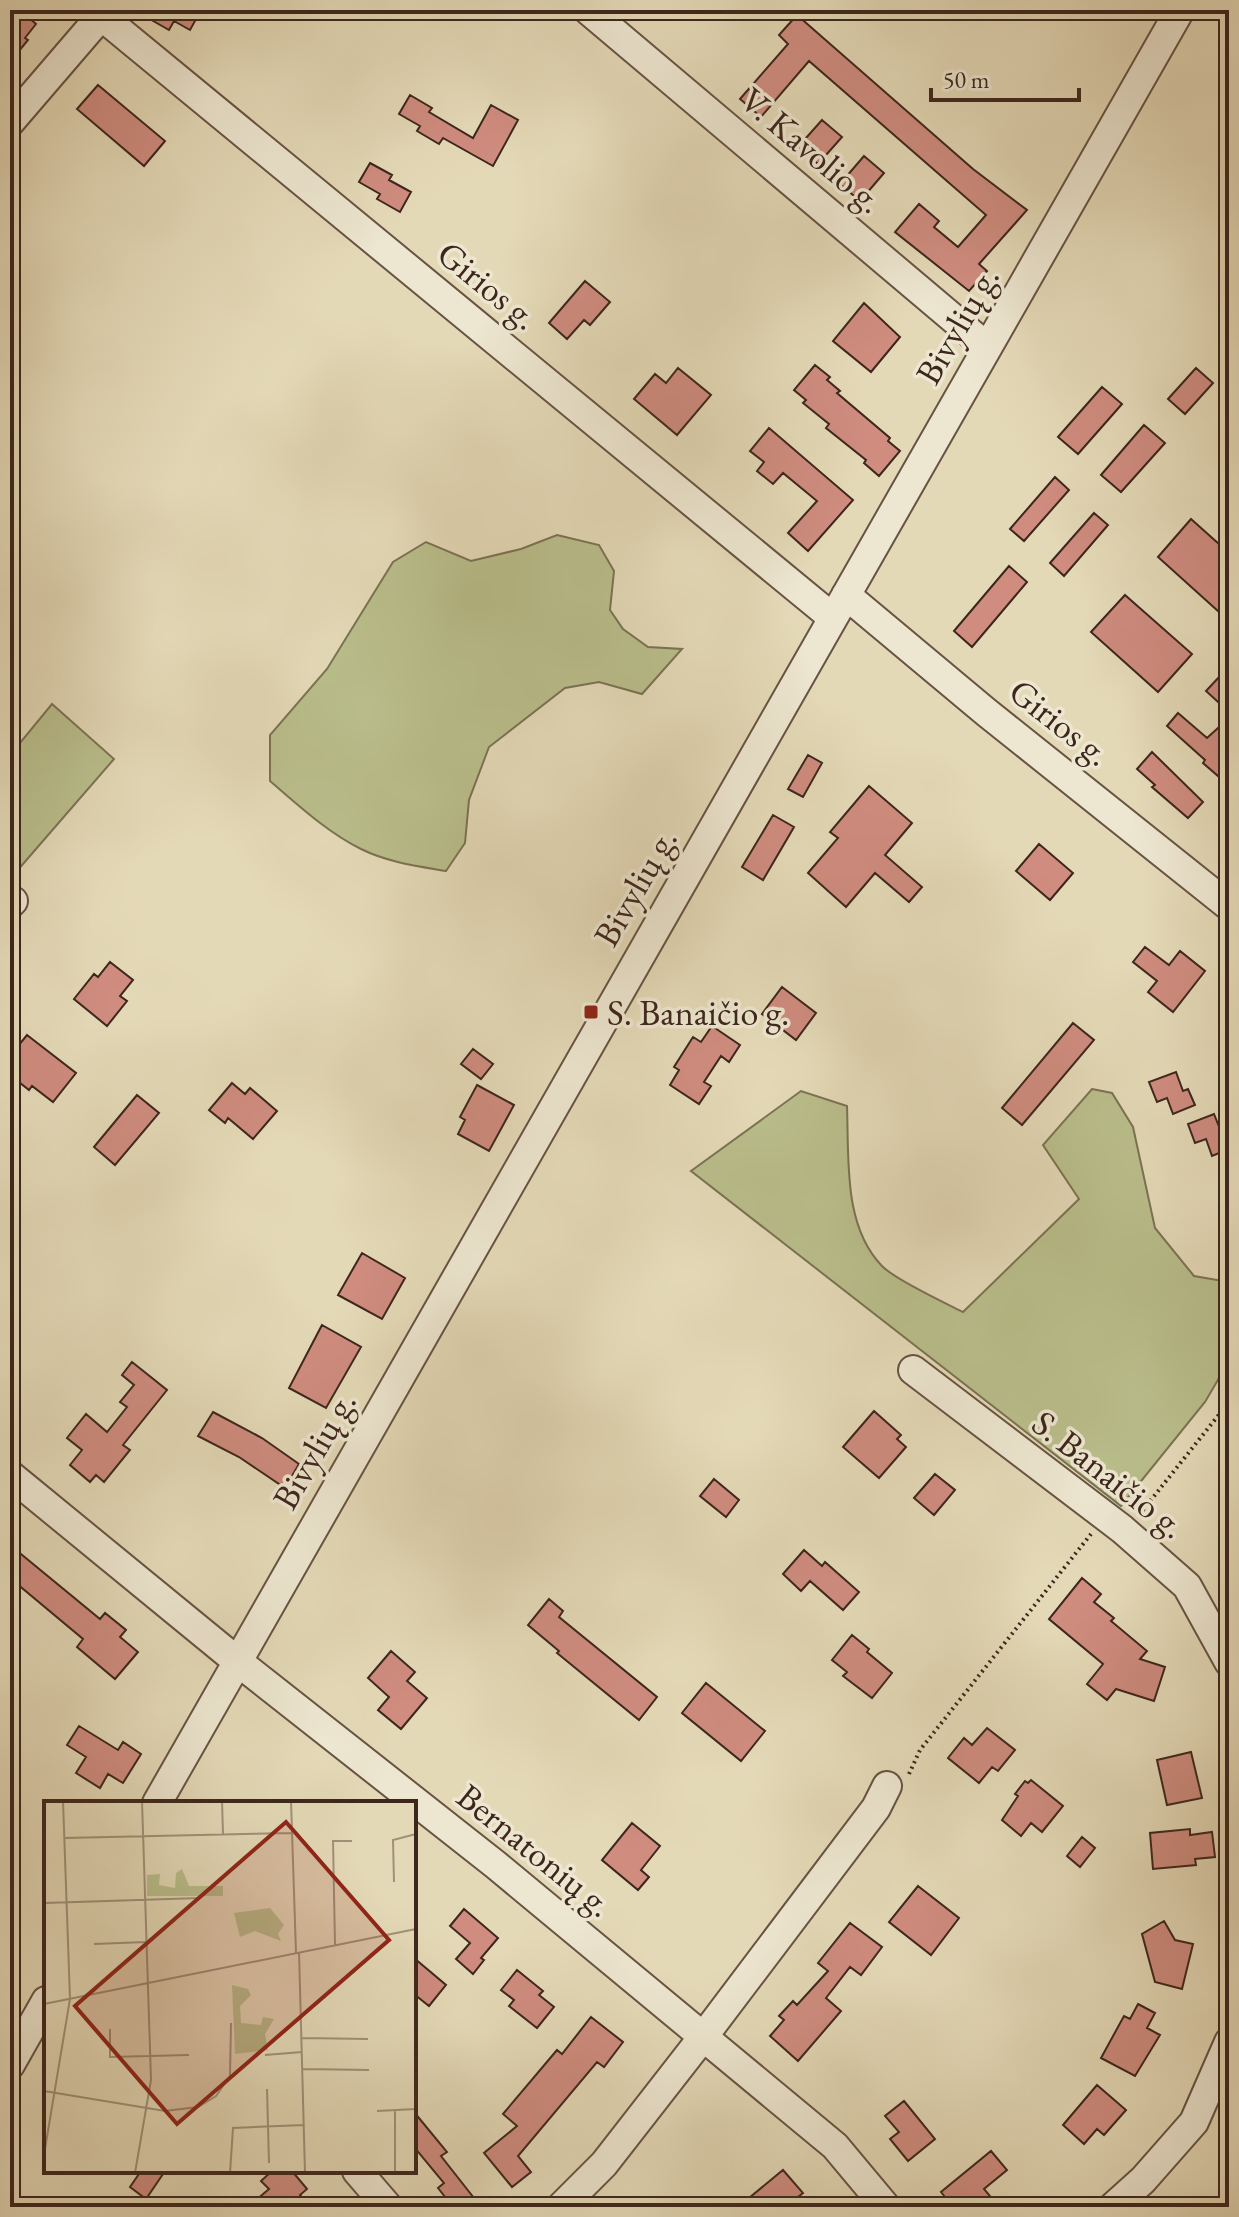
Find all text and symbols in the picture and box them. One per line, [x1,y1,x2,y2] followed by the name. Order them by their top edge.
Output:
[931,52,1079,102] scale bar
[943,64,990,95] text: 50 m
[731,76,893,224] street label: V. Kavolio g.
[428,230,548,340] street label: Girios g.
[904,257,1010,393] street label: Bivylių g.
[1000,668,1120,776] street label: Girios g.
[582,819,688,955] street label: Bivylių g.
[607,989,789,1036] place label: S. Banaičio g.
[582,1003,600,1021] marker: S. Banaičio g.
[261,1382,367,1518] street label: Bivylių g.
[1023,1399,1195,1549] street label: S. Banaičio g.
[447,1773,623,1927] street label: Bernatonių g.
[44,1801,416,2173] inset map

